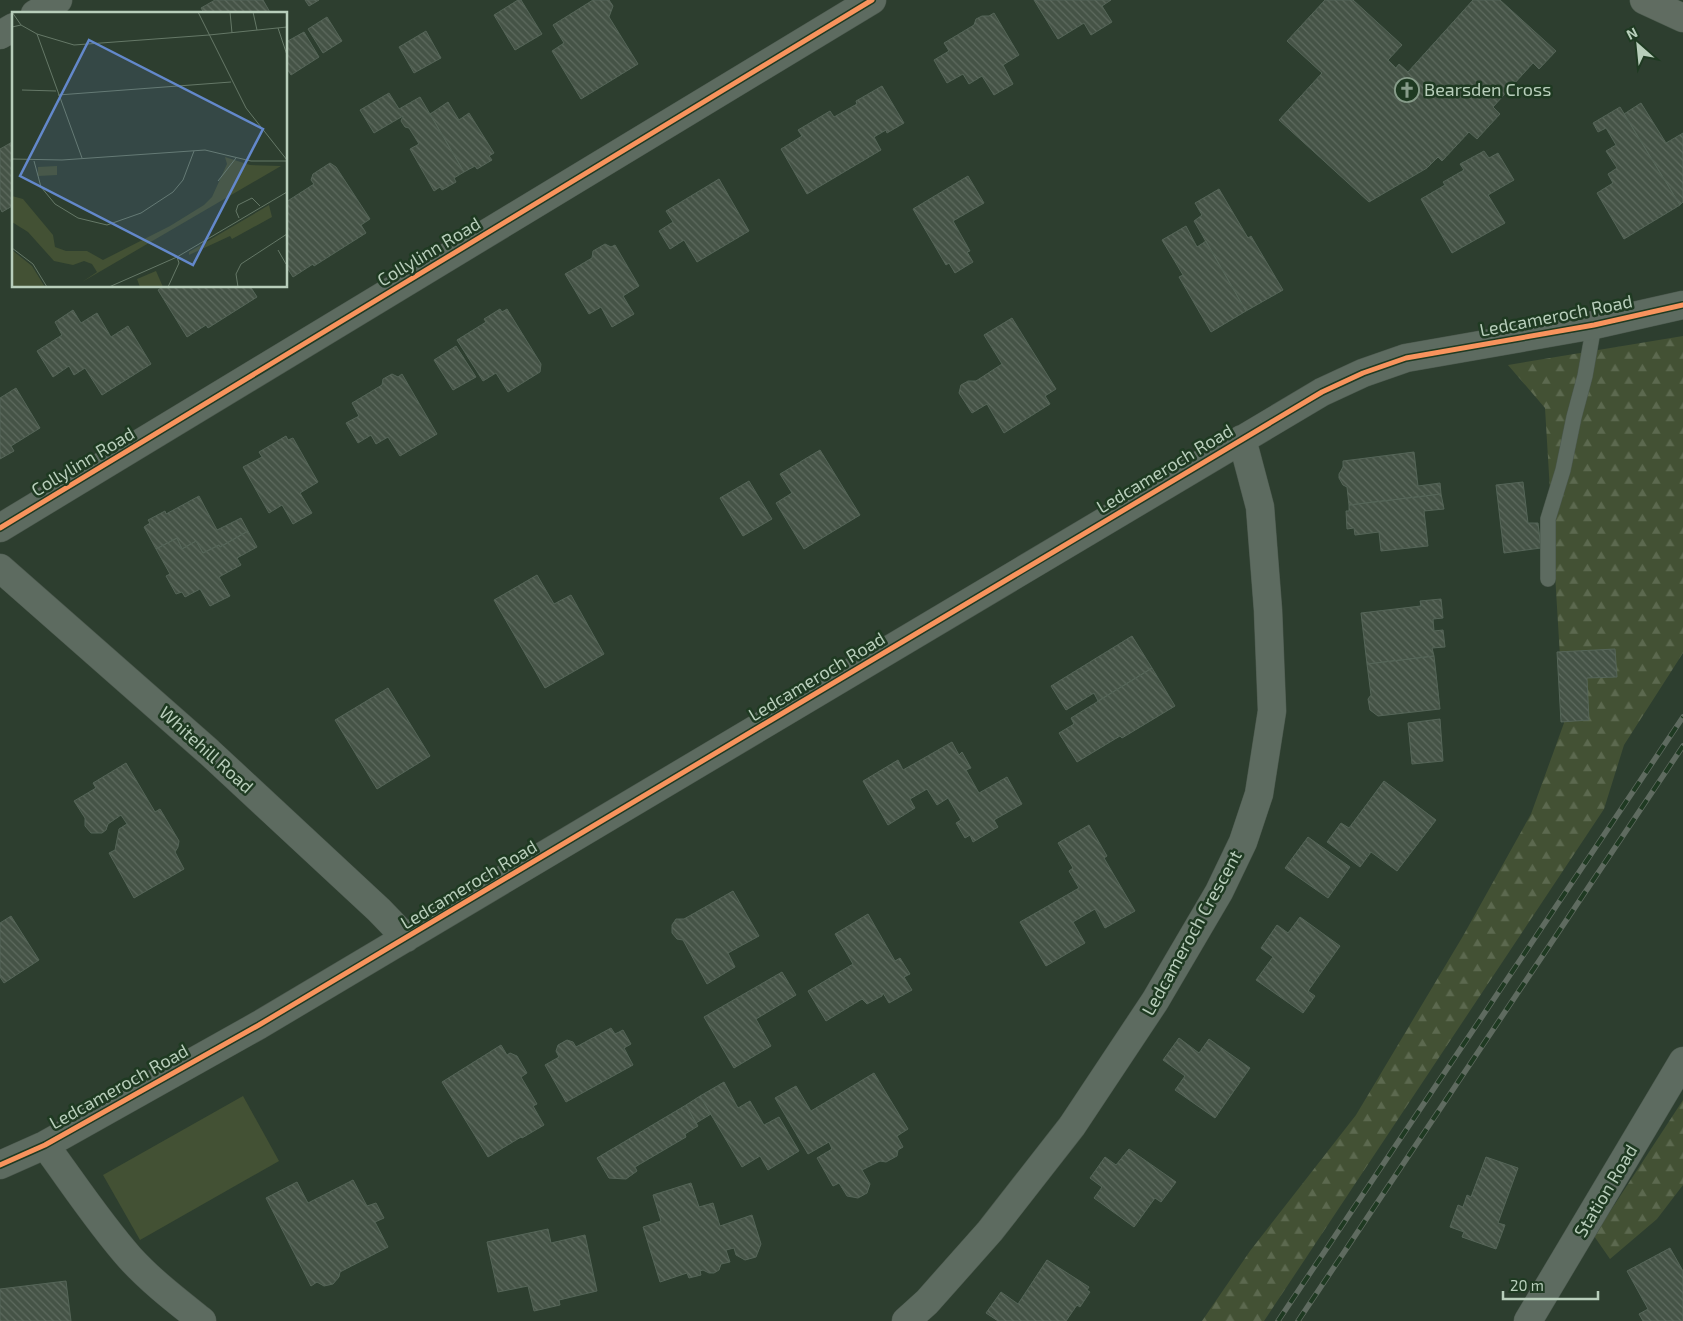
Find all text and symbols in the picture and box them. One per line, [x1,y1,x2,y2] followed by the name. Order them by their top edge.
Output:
[12,12,288,288] inset map
[1613,20,1663,70] north arrow
[1624,23,1640,43] text: N
[1394,77,1420,103] church icon: Bearsden Cross
[1424,78,1551,100] place label: Bearsden Cross
[373,212,484,291] street label: Collylinn Road
[1478,289,1634,341] street label: Ledcameroch Road
[1092,419,1237,518] street label: Ledcameroch Road
[27,422,138,501] street label: Collylinn Road
[744,627,889,726] street label: Ledcameroch Road
[155,701,258,797] street label: Whitehill Road
[396,835,541,934] street label: Ledcameroch Road
[1137,846,1246,1019] street label: Ledcameroch Crescent
[45,1039,192,1133] street label: Ledcameroch Road
[1569,1140,1641,1241] street label: Station Road
[1503,1268,1598,1300] scale bar
[1510,1276,1544,1294] text: 20 m

